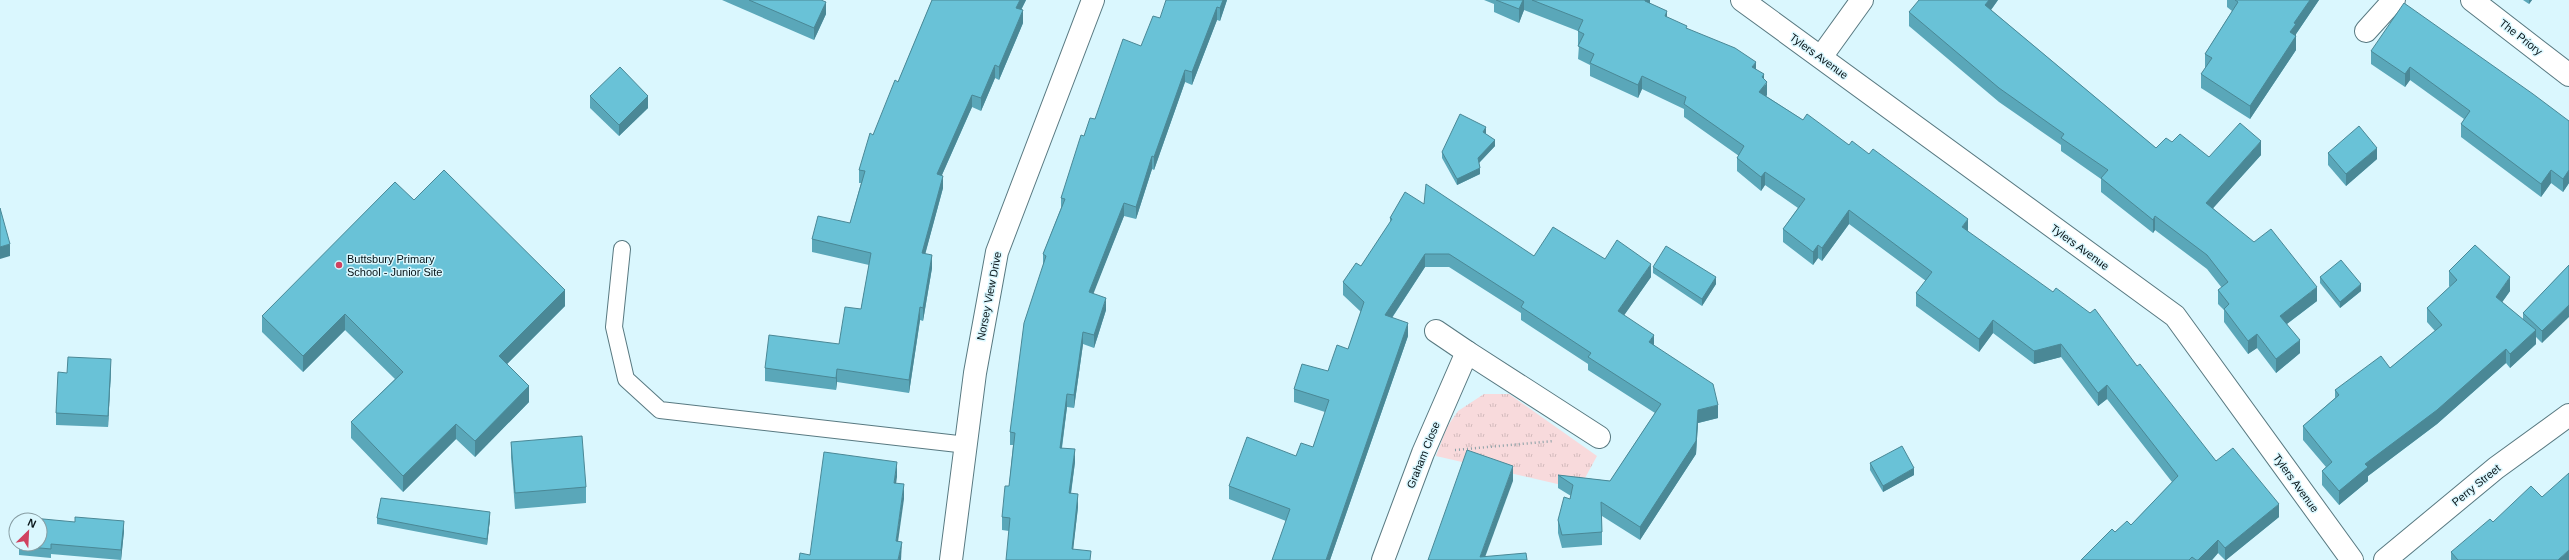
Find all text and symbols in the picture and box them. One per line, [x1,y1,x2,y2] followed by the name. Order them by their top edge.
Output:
[2497,17,2545,58] street label: The Priory
[1788,31,1850,81] street label: Tylers Avenue
[2049,222,2111,272] street label: Tylers Avenue
[974,251,1004,341] street label: Norsey View Drive
[347,253,442,278] place label: Buttsbury Primary School - Junior Site
[334,260,344,270] marker: Buttsbury Primary School - Junior Site
[1404,420,1442,490] street label: Graham Close
[2271,452,2321,514] street label: Tylers Avenue
[2449,462,2503,508] street label: Perry Street
[8,512,48,552] north arrow
[26,516,38,530] text: N

